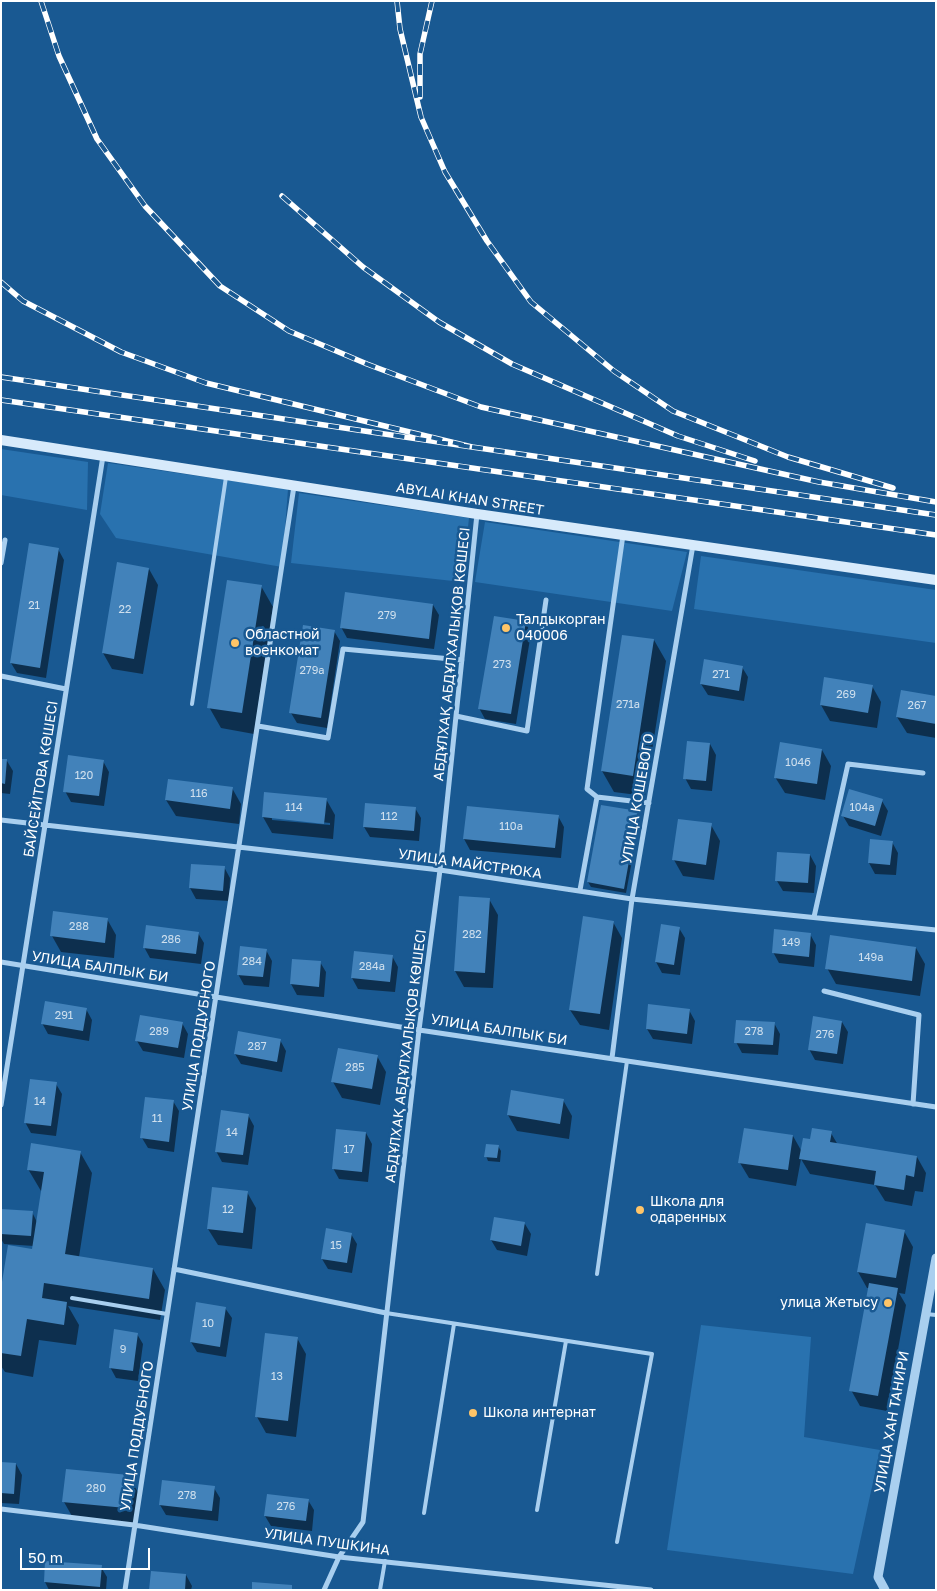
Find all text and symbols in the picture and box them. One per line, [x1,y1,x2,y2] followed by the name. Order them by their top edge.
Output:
[395,479,545,519] street label: ABYLAI KHAN STREET
[430,526,474,782] street label: АБДҰЛХАҚ АБДҰЛХАЛЫҚОВ КӨШЕСІ
[28,599,40,613] house number: 21
[119,603,131,617] house number: 22
[378,609,396,623] house number: 279
[516,612,606,644] place label: Талдыкорган 040006
[500,622,512,634] marker: Талдыкорган 040006
[245,627,320,660] place label: Областной военкомат
[229,637,241,649] marker: Областной военкомат
[493,658,511,672] house number: 273
[299,664,325,678] house number: 279а
[712,668,730,682] house number: 271
[836,688,856,702] house number: 269
[616,698,640,712] house number: 271a
[20,699,62,859] street label: БАЙСЕЙІТОВА КӨШЕСІ
[908,699,926,713] house number: 267
[618,732,658,866] street label: УЛИЦА КОШЕВОГО
[785,756,811,770] house number: 104б
[75,769,93,783] house number: 120
[190,787,208,801] house number: 116
[285,801,303,815] house number: 114
[849,801,875,815] house number: 104а
[380,810,398,824] house number: 112
[499,820,523,834] house number: 110а
[397,846,543,882] street label: УЛИЦА МАЙСТРЮКА
[69,920,89,934] house number: 288
[382,928,430,1184] street label: АБДҰЛХАҚ АБДҰЛХАЛЫҚОВ КӨШЕСІ
[462,928,482,942] house number: 282
[161,933,181,947] house number: 286
[782,936,800,950] house number: 149
[30,948,170,986] street label: УЛИЦА БАЛПЫК БИ
[859,951,883,965] house number: 149а
[242,955,262,969] house number: 284
[179,960,219,1112] street label: УЛИЦА ПОДДУБНОГО
[359,960,385,974] house number: 284а
[55,1009,73,1023] house number: 291
[429,1011,569,1049] street label: УЛИЦА БАЛПЫК БИ
[149,1025,169,1039] house number: 289
[745,1025,763,1039] house number: 278
[816,1028,834,1042] house number: 276
[248,1040,266,1054] house number: 287
[345,1061,365,1075] house number: 285
[34,1095,46,1109] house number: 14
[152,1112,162,1126] house number: 11
[226,1126,238,1140] house number: 14
[343,1143,355,1157] house number: 17
[650,1194,727,1226] place label: Школа для одаренных
[222,1203,234,1217] house number: 12
[634,1204,646,1216] marker: Школа для одаренных
[330,1239,342,1253] house number: 15
[780,1295,878,1311] place label: улица Жетысу
[882,1297,894,1309] marker: улица Жетысу
[202,1317,214,1331] house number: 10
[120,1343,126,1357] house number: 9
[871,1350,913,1494] street label: УЛИЦА ХАН ТАНИРИ
[117,1360,157,1512] street label: УЛИЦА ПОДДУБНОГО
[271,1370,283,1384] house number: 13
[483,1405,596,1421] place label: Школа интернат
[467,1407,479,1419] marker: Школа интернат
[86,1482,106,1496] house number: 280
[178,1489,196,1503] house number: 278
[277,1500,295,1514] house number: 276
[263,1525,391,1559] street label: УЛИЦА ПУШКИНА
[22,1538,152,1570] scale bar
[28,1548,63,1566] text: 50 m

